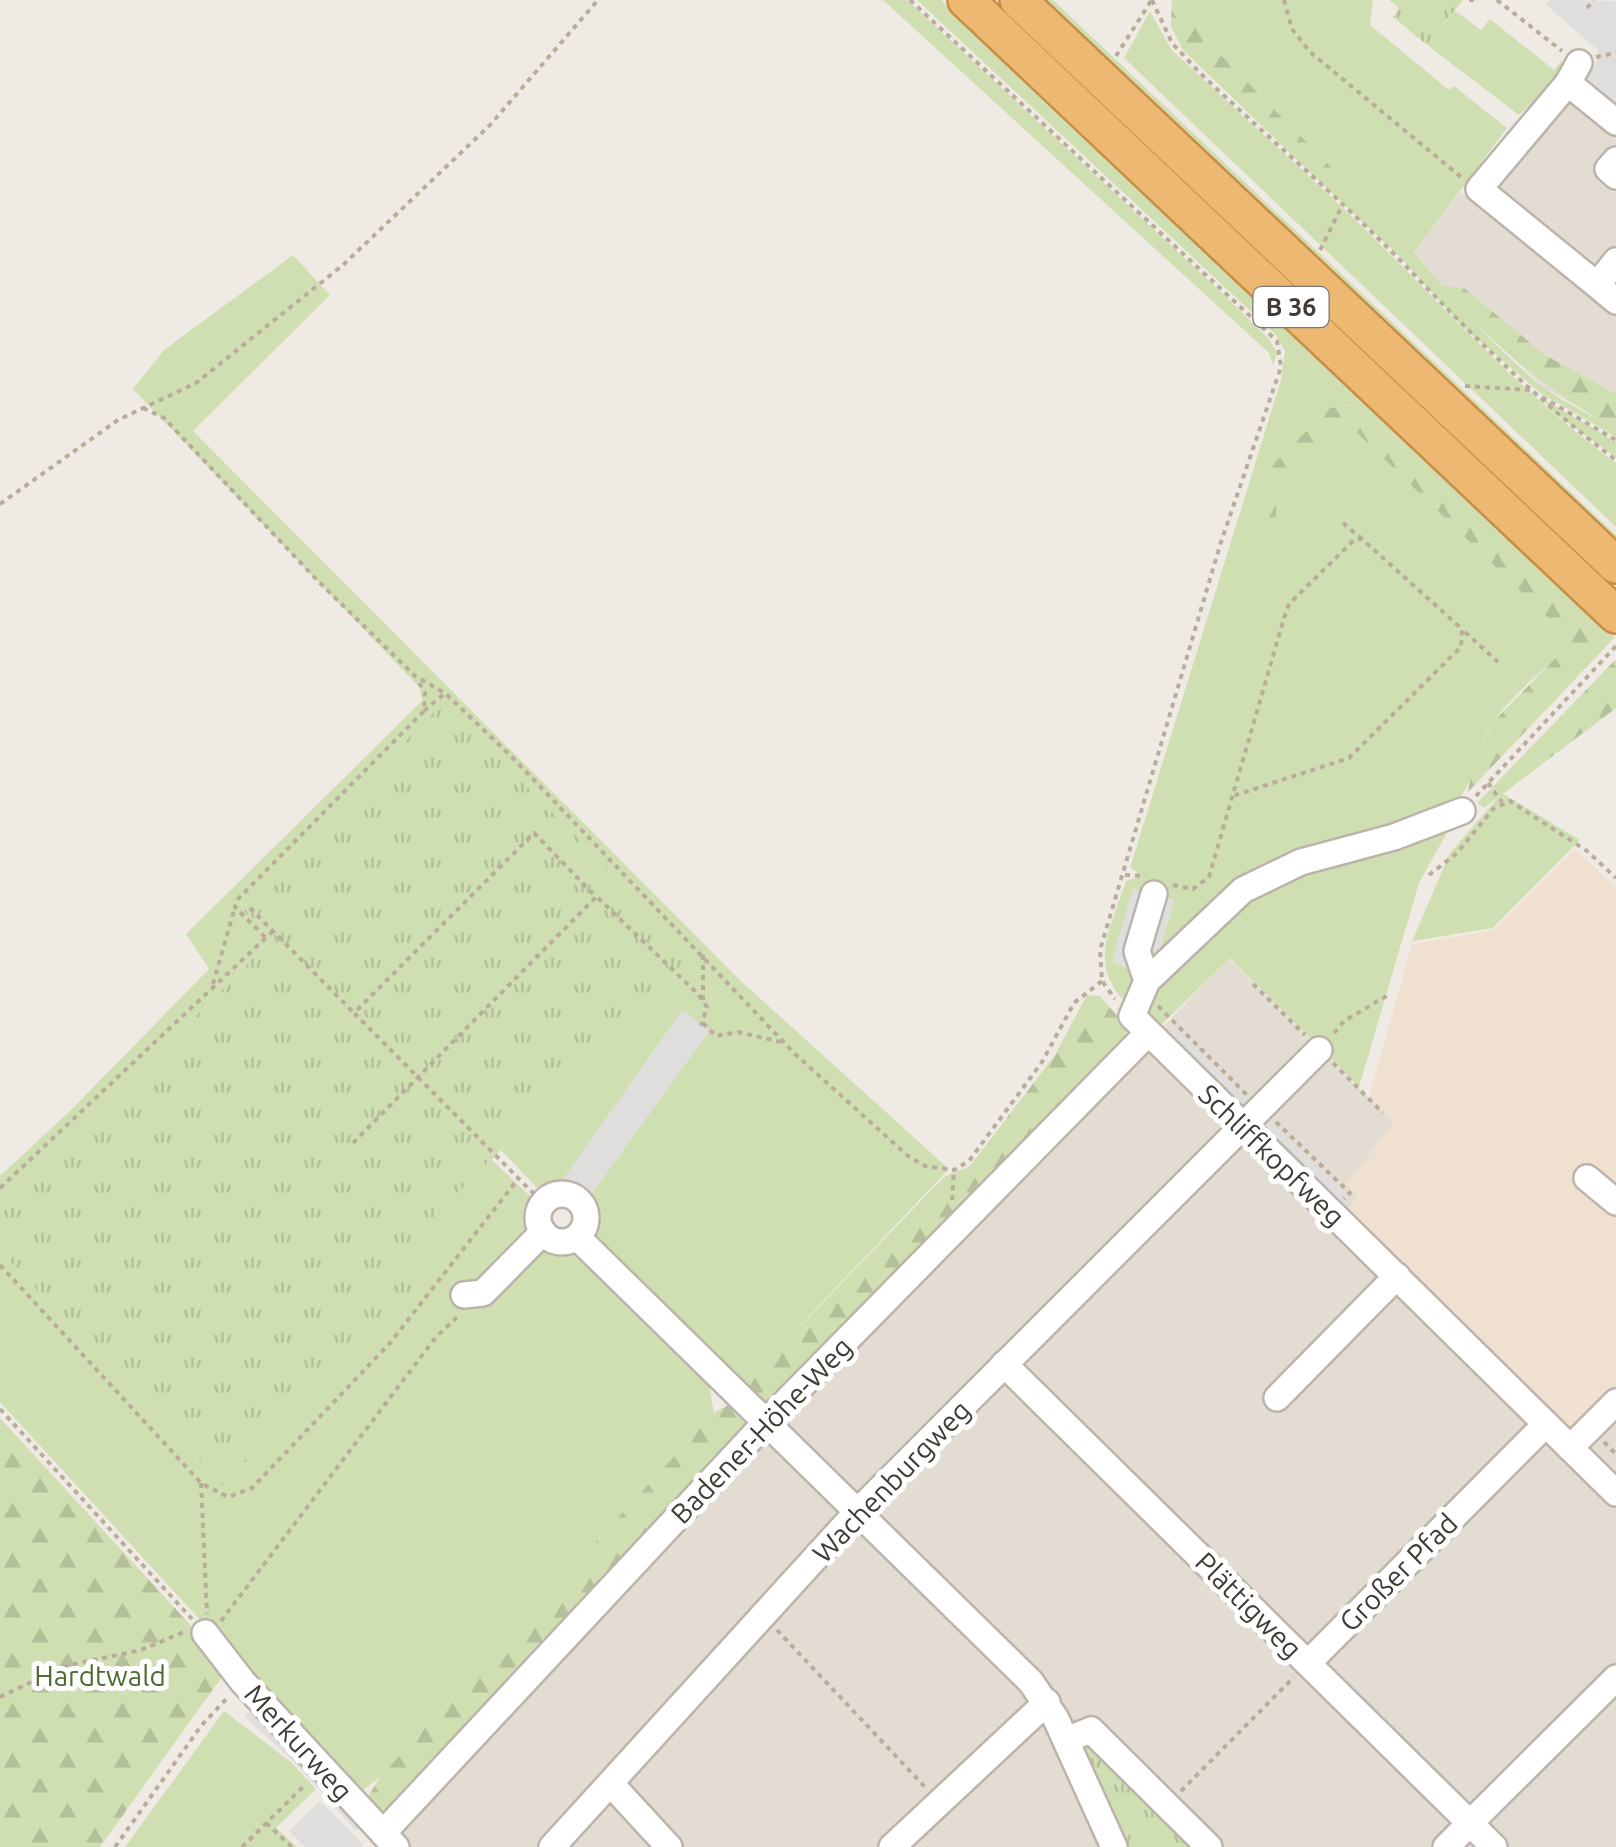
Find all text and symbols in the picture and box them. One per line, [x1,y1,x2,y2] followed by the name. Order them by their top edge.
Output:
[1254,287,1328,327] road number: B 36
[1193,1078,1351,1232] street label: Schliffkopfweg
[664,1331,858,1529] street label: Badener-Höhe-Weg
[806,1394,976,1568] street label: Wachenburgweg
[1333,1507,1463,1637] street label: Großer Pfad
[1190,1546,1308,1664] street label: Plättigweg
[34,1660,166,1691] park label: Hardtwald
[239,1678,359,1806] street label: Merkurweg

